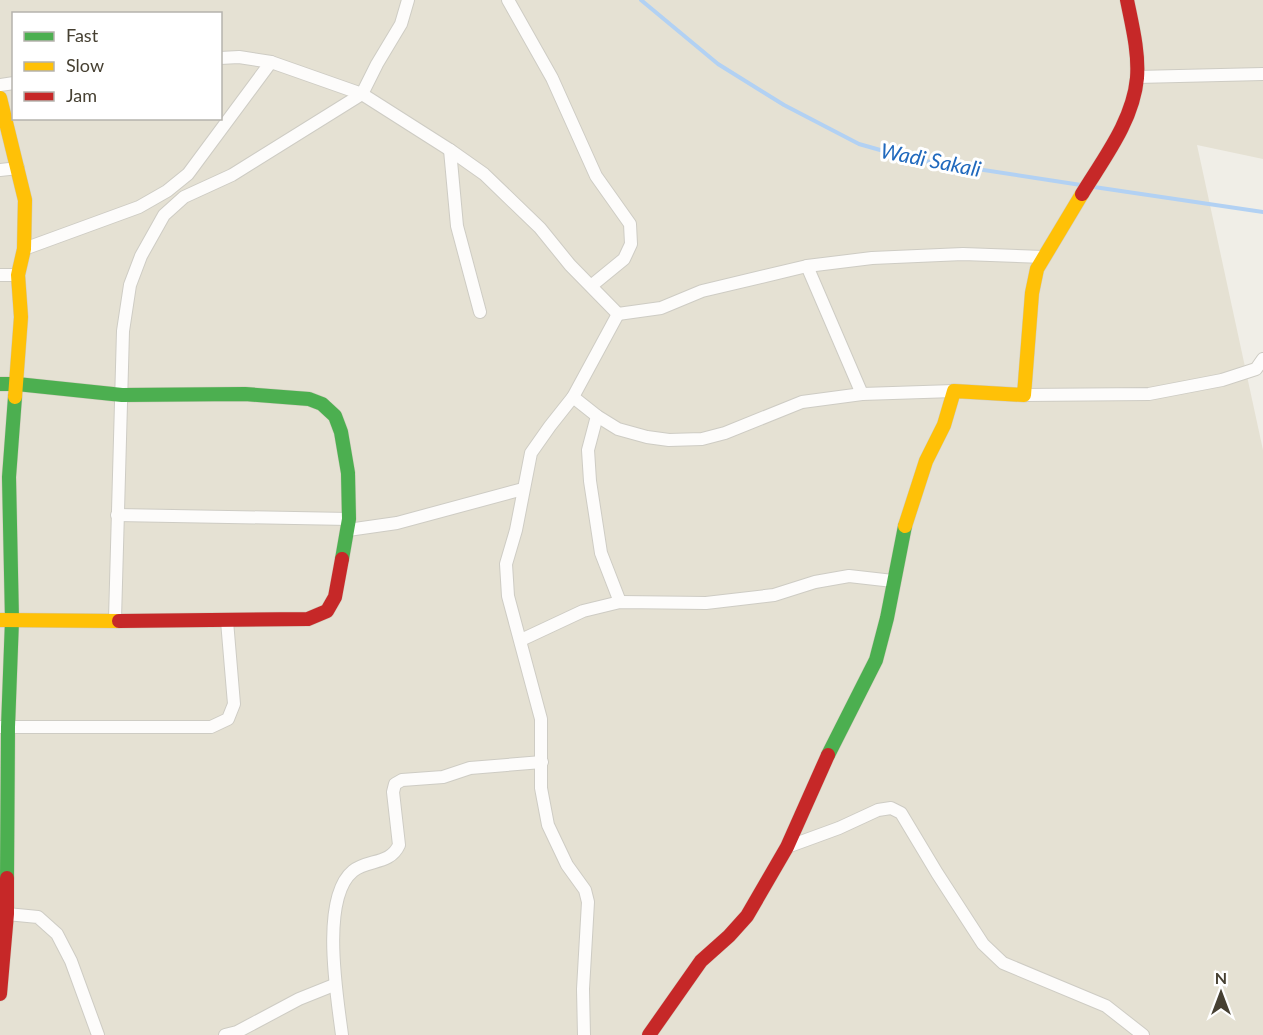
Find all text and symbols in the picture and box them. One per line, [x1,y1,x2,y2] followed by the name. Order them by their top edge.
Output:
[12,12,222,120] legend
[66,24,99,46] text: Fast
[66,54,104,76] text: Slow
[66,84,97,106] text: Jam
[879,137,983,181] water label: Wadi Sakali
[1191,963,1251,1023] north arrow
[1215,968,1227,987] text: N

